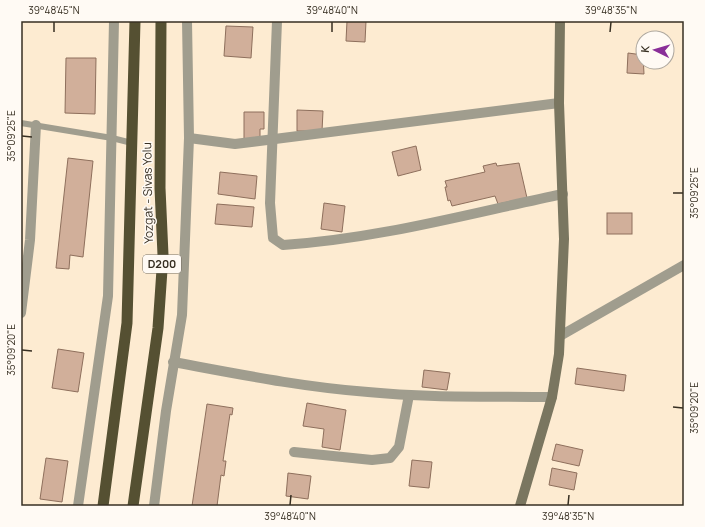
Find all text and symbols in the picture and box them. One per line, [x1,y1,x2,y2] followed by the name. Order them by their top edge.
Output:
[28,3,80,17] text: 39°48'45"N
[306,3,358,17] text: 39°48'40"N
[585,3,637,17] text: 39°48'35"N
[635,30,675,70] north arrow
[637,44,652,53] text: K
[4,110,18,162] text: 35°09'25"E
[138,142,157,244] street label: Yozgat - Sivas Yolu
[687,167,701,219] text: 35°09'25"E
[143,255,181,273] road number: D200
[4,324,18,376] text: 35°09'20"E
[687,382,701,434] text: 35°09'20"E
[264,509,316,523] text: 39°48'40"N
[542,509,594,523] text: 39°48'35"N

